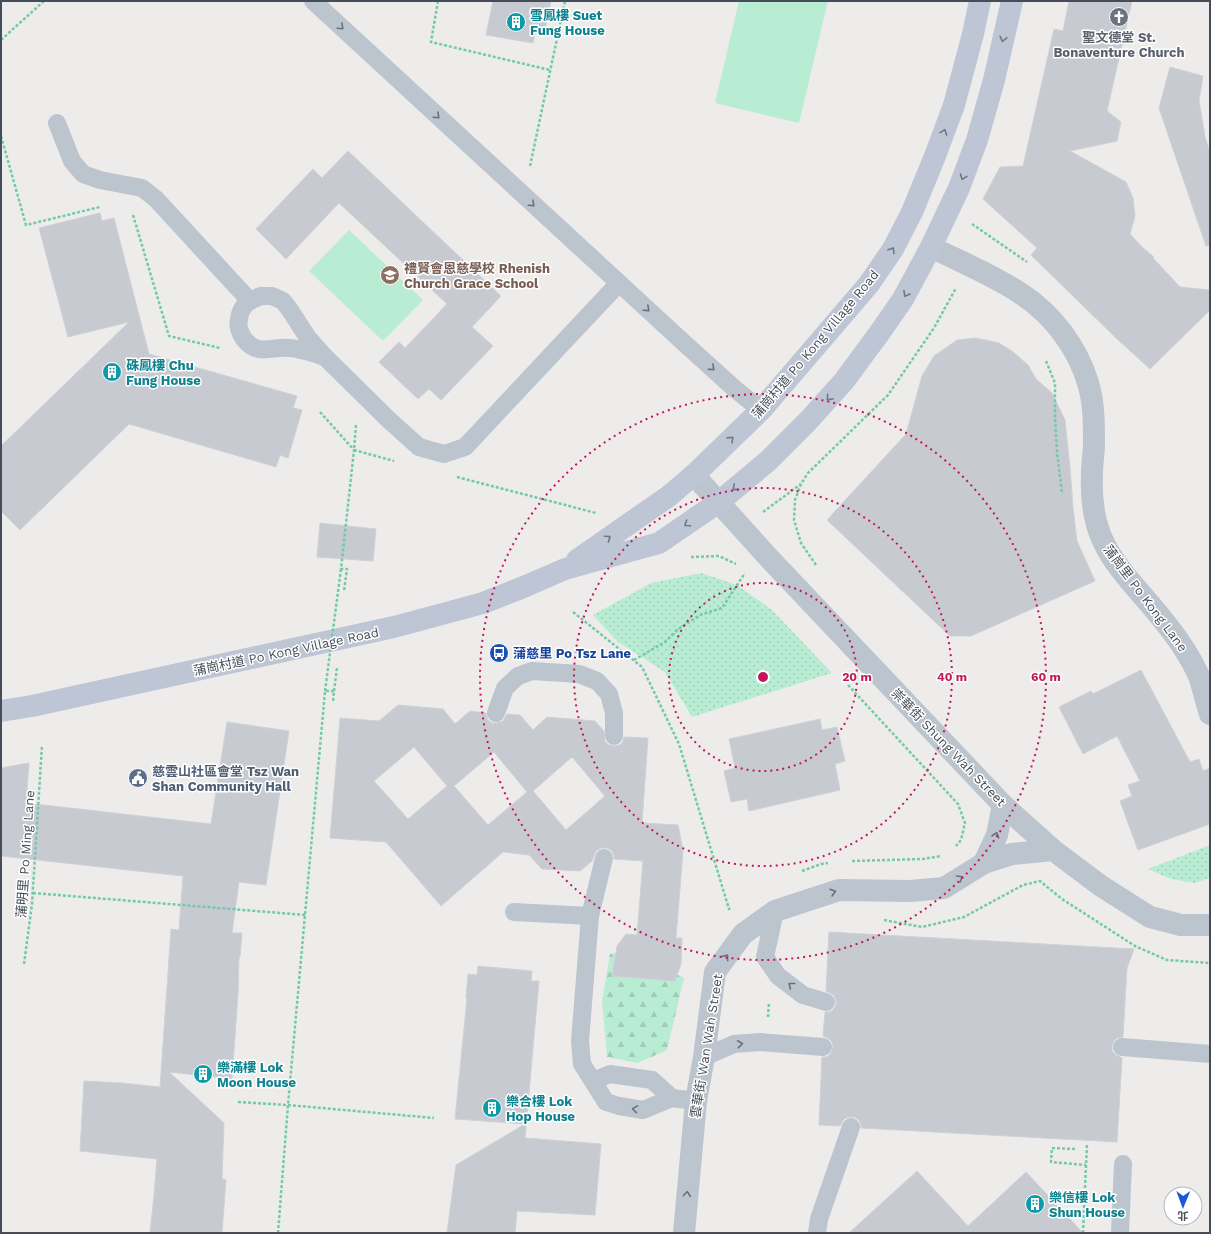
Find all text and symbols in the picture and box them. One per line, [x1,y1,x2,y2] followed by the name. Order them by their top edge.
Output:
[1108,6,1130,28] church icon: 聖文德堂 St. Bonaventure Church
[530,8,605,38] place label: 雪鳳樓 Suet Fung House
[505,11,527,33] building icon: 雪鳳樓 Suet Fung House
[336,23,344,30] one-way arrow
[1053,30,1185,60] place label: 聖文德堂 St. Bonaventure Church
[1000,36,1008,42] one-way arrow
[432,111,440,119] one-way arrow
[940,128,948,135] one-way arrow
[959,173,967,180] one-way arrow
[527,199,535,207] one-way arrow
[887,247,894,254] one-way arrow
[404,261,550,291] place label: 禮賢會恩慈學校 Rhenish Church Grace School
[379,264,401,286] school or university icon: 禮賢會恩慈學校 Rhenish Church Grace School
[749,267,882,422] street label: 蒲崗村道 Po Kong Village Road
[903,290,910,297] one-way arrow
[643,304,650,311] one-way arrow
[126,358,201,388] place label: 硃鳳樓 Chu Fung House
[101,361,123,383] building icon: 硃鳳樓 Chu Fung House
[707,363,715,371] one-way arrow
[826,394,833,401] one-way arrow
[726,436,734,444] one-way arrow
[733,484,740,491] one-way arrow
[684,519,691,526] one-way arrow
[604,536,611,543] one-way arrow
[1101,542,1191,654] street label: 蒲崗里 Po Kong Lane
[192,625,380,678] street label: 蒲崗村道 Po Kong Village Road
[488,642,510,664] bus stop icon: 蒲慈里 Po Tsz Lane
[513,646,632,661] place label: 蒲慈里 Po Tsz Lane
[756,670,770,684] centre of rings
[842,670,872,684] text: 20 m
[937,670,967,684] text: 40 m
[1031,670,1061,684] text: 60 m
[888,685,1009,810] street label: 崇華街 Shung Wah Street
[152,764,299,794] place label: 慈雲山社區會堂 Tsz Wan Shan Community Hall
[127,767,149,789] public building icon: 慈雲山社區會堂 Tsz Wan Shan Community Hall
[14,790,37,918] street label: 蒲明里 Po Ming Lane
[991,832,1000,839] one-way arrow
[956,875,963,882] one-way arrow
[830,888,837,897] one-way arrow
[721,955,728,962] one-way arrow
[688,972,725,1119] street label: 雲華街 Wan Wah Street
[788,983,795,990] one-way arrow
[737,1040,743,1049] one-way arrow
[217,1060,296,1090] place label: 樂滿樓 Lok Moon House
[192,1063,214,1085] building icon: 樂滿樓 Lok Moon House
[506,1094,576,1124] place label: 樂合樓 Lok Hop House
[481,1097,503,1119] building icon: 樂合樓 Lok Hop House
[632,1105,639,1113] one-way arrow
[1163,1186,1203,1226] north arrow
[1049,1190,1126,1220] place label: 樂信樓 Lok Shun House
[683,1191,692,1197] one-way arrow
[1024,1193,1046,1215] building icon: 樂信樓 Lok Shun House
[1177,1209,1188,1222] text: 北

